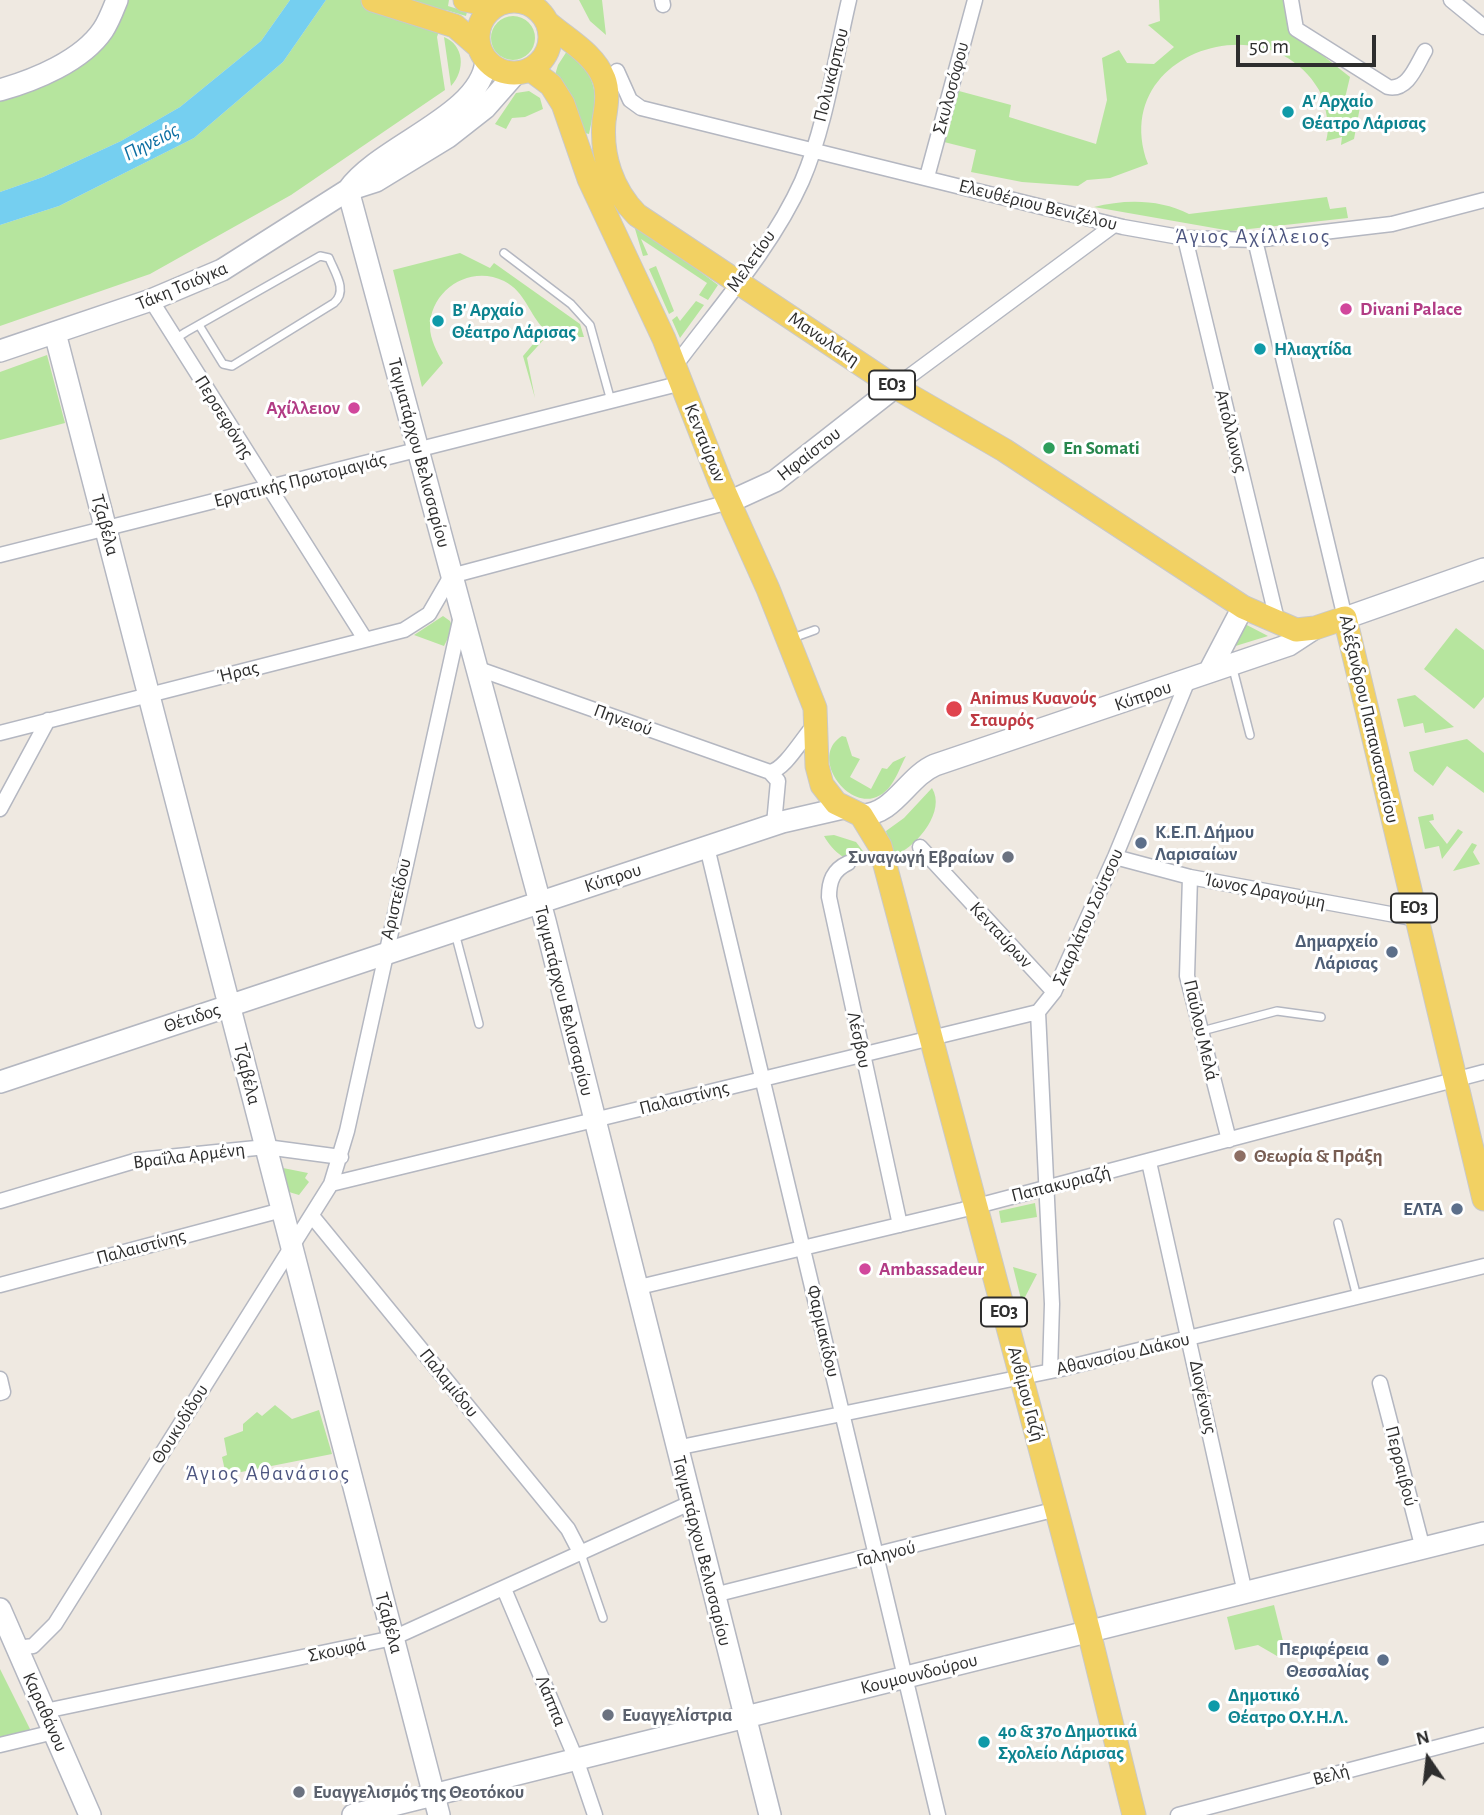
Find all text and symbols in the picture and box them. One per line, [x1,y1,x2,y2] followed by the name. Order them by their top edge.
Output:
[1239,21,1379,65] scale bar
[808,26,854,124] street label: Πολυκάρπου
[1249,36,1289,57] text: 50 m
[928,39,974,137] street label: Σκυλοσόφου
[1302,90,1426,134] place label: Α' Αρχαίο Θέατρο Λάρισας
[1280,104,1296,120] marker: Α' Αρχαίο Θέατρο Λάρισας
[119,117,183,167] water label: Πηνειός
[956,174,1120,236] street label: Ελευθέριου Βενιζέλου
[1177,224,1329,250] district label: Άγιος Αχίλλειος
[721,226,781,296] street label: Μελετίου
[133,257,231,315] street label: Τάκη Τσιόγκα
[1360,298,1462,320] place label: Divani Palace
[452,299,576,343] place label: Β' Αρχαίο Θέατρο Λάρισας
[1338,301,1354,317] marker: Divani Palace
[784,307,864,371] street label: Μανωλάκη
[430,313,446,329] marker: Β' Αρχαίο Θέατρο Λάρισας
[1274,338,1352,360] place label: Ηλιαχτίδα
[1252,341,1268,357] marker: Ηλιαχτίδα
[383,356,455,550] street label: Ταγματάρχου Βελισσαρίου
[869,370,915,400] road number: ΕΟ3
[189,371,259,463] street label: Περσεφόνης
[1210,387,1252,475] street label: Απόλλωνος
[266,397,340,419] place label: Αχίλλειον
[346,400,362,416] marker: Αχίλλειον
[679,400,731,486] street label: Κενταύρων
[773,422,845,486] street label: Ηφαίστου
[1063,437,1140,459] place label: En Somati
[1041,440,1057,456] marker: En Somati
[212,448,388,512] street label: Εργατικής Πρωτομαγιάς
[86,492,124,558] street label: Τζαβέλα
[1334,613,1404,825] street label: Αλέξανδρου Παπαναστασίου
[215,656,261,688] street label: Ήρας
[1112,676,1174,716] street label: Κύπρου
[970,687,1097,731] place label: Animus Κυανούς Σταυρός
[590,699,656,741] street label: Πηνειού
[944,699,964,719] marker: Animus Κυανούς Σταυρός
[1155,821,1254,865] place label: Κ.Ε.Π. Δήμου Λαρισαίων
[1133,835,1149,851] marker: Κ.Ε.Π. Δήμου Λαρισαίων
[1048,845,1128,989] street label: Σκαρλάτου Σούτσου
[848,846,994,868] place label: Συναγωγή Εβραίων
[1000,849,1016,865] marker: Συναγωγή Εβραίων
[376,856,416,942] street label: Αριστείδου
[582,858,644,898] street label: Κύπρου
[1202,868,1328,914] street label: Ίωνος Δραγούμη
[1391,894,1437,923] road number: ΕΟ3
[964,897,1038,973] street label: Κενταύρων
[529,903,599,1099] street label: Ταγματάρχου Βελισσαρίου
[1295,930,1378,974] place label: Δημαρχείο Λάρισας
[1384,944,1400,960] marker: Δημαρχείο Λάρισας
[1178,977,1224,1083] street label: Παύλου Μελά
[161,998,223,1038] street label: Θέτιδος
[842,1010,876,1070] street label: Λέσβου
[228,1041,266,1107] street label: Τζαβέλα
[637,1076,731,1120] street label: Παλαιστίνης
[132,1138,246,1174] street label: Βραΐλα Αρμένη
[1254,1145,1383,1167] place label: Θεωρία & Πράξη
[1232,1148,1248,1164] marker: Θεωρία & Πράξη
[1009,1161,1113,1207] street label: Παπακυριαζή
[1403,1198,1443,1220] place label: ΕΛΤΑ
[1449,1201,1465,1217] marker: ΕΛΤΑ
[94,1224,188,1270] street label: Παλαιστίνης
[879,1258,984,1280] place label: Ambassadeur
[857,1261,873,1277] marker: Ambassadeur
[801,1283,845,1379] street label: Φαρμακίδου
[981,1297,1027,1326] road number: ΕΟ3
[1054,1328,1192,1380] street label: Αθανασίου Διάκου
[414,1344,484,1422] street label: Παλαμίδου
[1002,1344,1050,1444] street label: Ανθίμου Γαζή
[1184,1358,1222,1436] street label: Διογένους
[147,1380,213,1468] street label: Θουκυδίδου
[1380,1423,1422,1509] street label: Περραιβού
[667,1453,737,1649] street label: Ταγματάρχου Βελισσαρίου
[187,1461,349,1487] district label: Άγιος Αθανάσιος
[854,1536,918,1572] street label: Γαληνού
[370,1590,408,1656] street label: Τζαβέλα
[306,1633,368,1667] street label: Σκουφά
[1279,1638,1369,1682] place label: Περιφέρεια Θεσσαλίας
[858,1648,980,1700] street label: Κουμουνδούρου
[1375,1652,1391,1668] marker: Περιφέρεια Θεσσαλίας
[17,1669,73,1755] street label: Καραθάνου
[530,1672,572,1730] street label: Λάππα
[1228,1684,1348,1728] place label: Δημοτικό Θέατρο Ο.Υ.Η.Λ.
[1206,1698,1222,1714] marker: Δημοτικό Θέατρο Ο.Υ.Η.Λ.
[622,1704,732,1726] place label: Ευαγγελίστρια
[600,1707,616,1723] marker: Ευαγγελίστρια
[998,1720,1137,1764] place label: 4ο & 37ο Δημοτικά Σχολείο Λάρισας
[1393,1724,1463,1794] north arrow
[1414,1727,1432,1749] text: N
[976,1734,992,1750] marker: 4ο & 37ο Δημοτικά Σχολείο Λάρισας
[1310,1759,1352,1791] street label: Βελή
[313,1781,524,1803] place label: Ευαγγελισμός της Θεοτόκου
[291,1784,307,1800] marker: Ευαγγελισμός της Θεοτόκου

